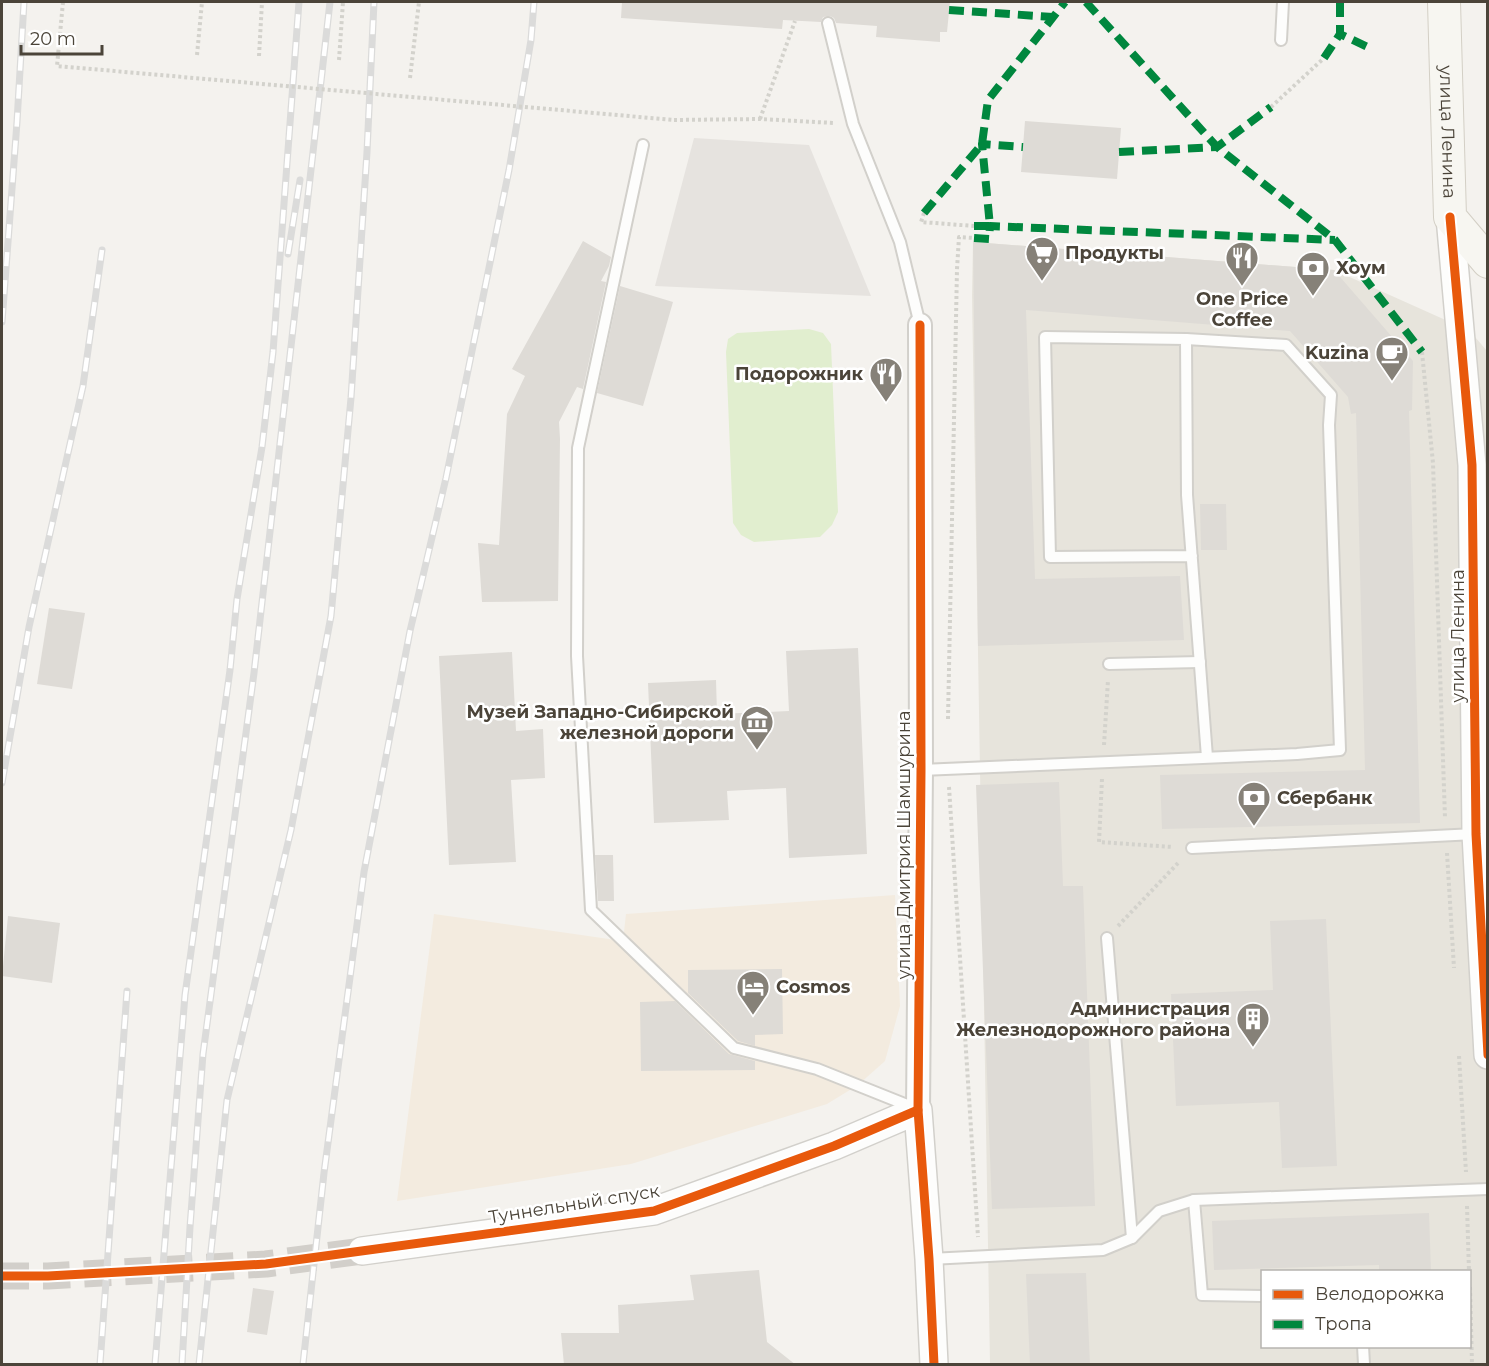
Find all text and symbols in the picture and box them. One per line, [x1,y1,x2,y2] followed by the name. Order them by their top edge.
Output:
[21,18,102,56] scale bar
[30,28,76,50] text: 20 m
[1435,64,1460,199] street label: улица Ленина
[1024,235,1060,282] supermarket icon: Продукты
[1224,240,1260,287] restaurant icon: One Price Coffee
[1065,242,1164,264] place label: Продукты
[1295,250,1331,297] bank icon: Хоум
[1336,257,1386,279] place label: Хоум
[1196,288,1288,331] place label: One Price Coffee
[1374,335,1410,382] cafe icon: Kuzina
[1305,342,1369,364] place label: Kuzina
[868,356,904,403] restaurant icon: Подорожник
[735,363,863,385] place label: Подорожник
[1447,569,1469,704] street label: улица Ленина
[466,701,734,744] place label: Музей Западно-Сибирской железной дороги
[739,704,775,751] museum icon: Музей Западно-Сибирской железной дороги
[893,710,915,981] street label: улица Дмитрия Шамшурина
[1236,780,1272,827] bank icon: Сбербанк
[1277,787,1373,809] place label: Сбербанк
[735,969,771,1016] hotel icon: Cosmos
[776,976,851,998] place label: Cosmos
[956,998,1230,1041] place label: Администрация Железнодорожного района
[1235,1001,1271,1048] building icon: Администрация Железнодорожного района
[487,1180,662,1228] street label: Туннельный спуск
[1261,1270,1471,1348] legend
[1315,1283,1444,1305] text: Велодорожка
[1315,1313,1372,1335] text: Тропа

